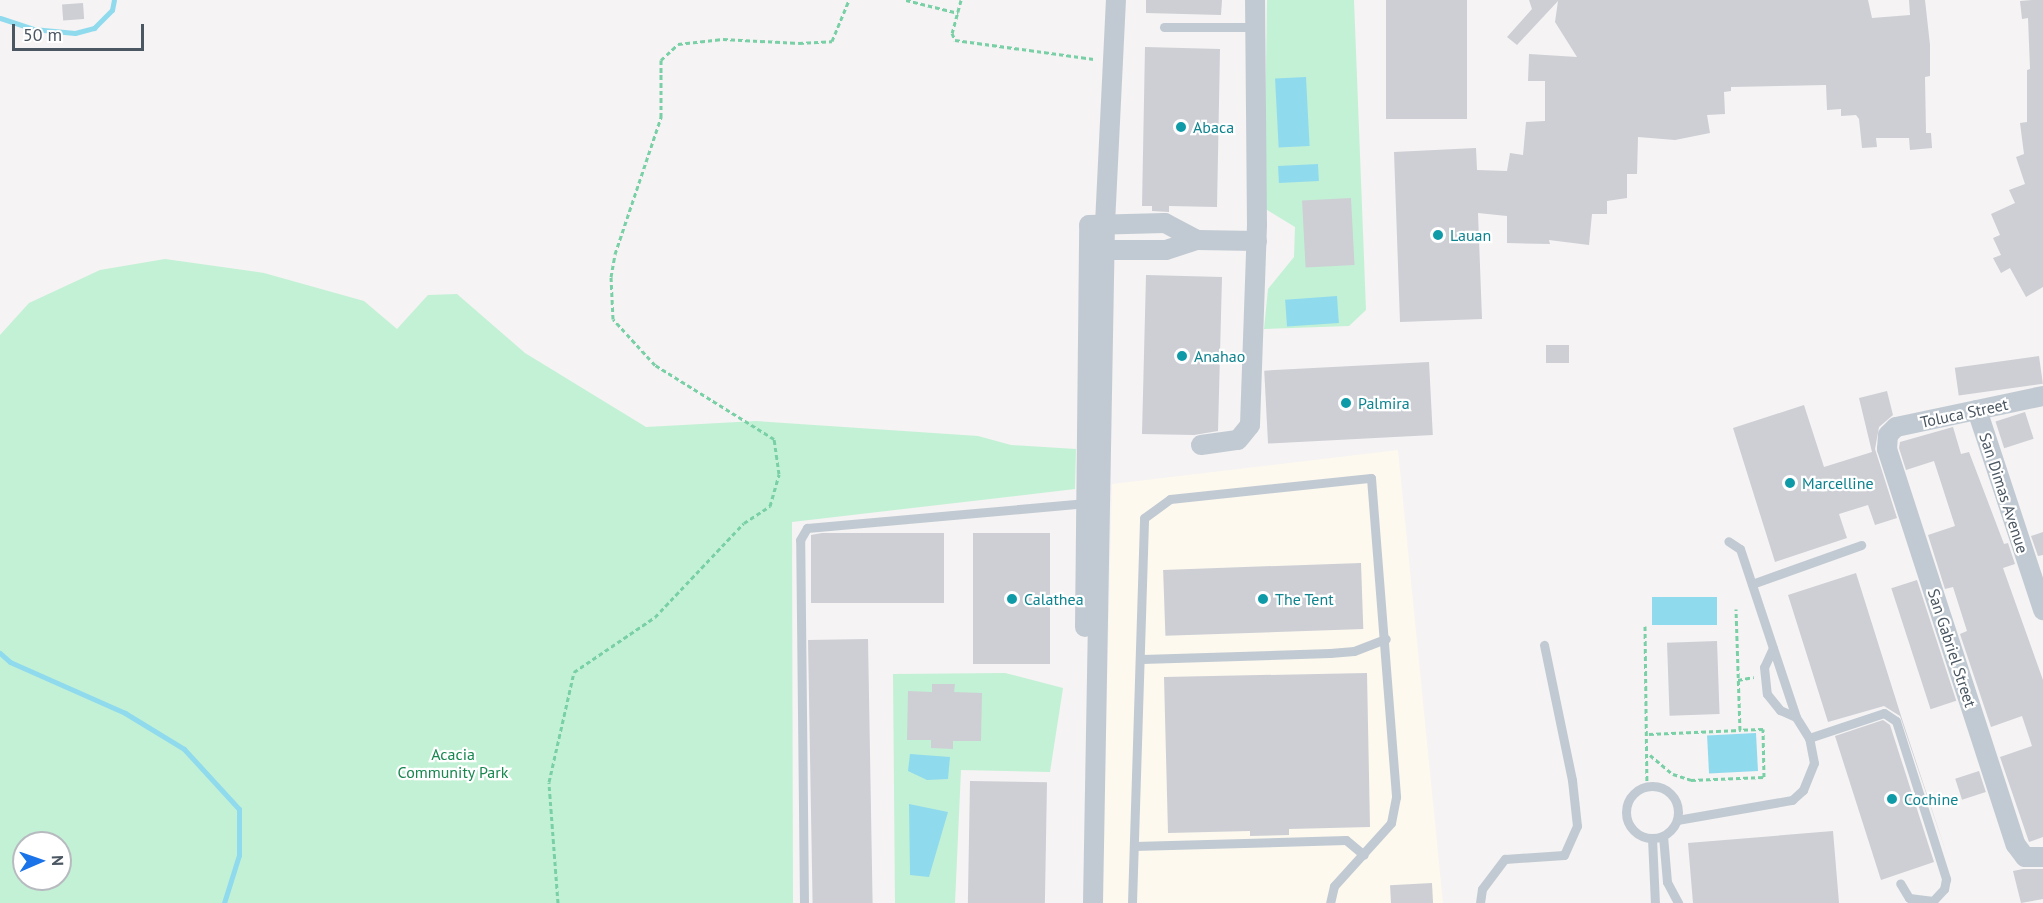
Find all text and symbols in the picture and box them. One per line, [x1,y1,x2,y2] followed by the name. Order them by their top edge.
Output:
[15,12,147,50] scale bar
[23,23,62,46] text: 50 m
[1193,117,1234,137] place label: Abaca
[1174,120,1188,134] marker: Abaca
[1450,225,1491,245] place label: Lauan
[1431,228,1445,242] marker: Lauan
[1194,346,1245,366] place label: Anahao
[1175,349,1189,363] marker: Anahao
[1358,393,1410,413] place label: Palmira
[1918,394,2010,432] street label: Toluca Street
[1339,396,1353,410] marker: Palmira
[1975,430,2033,556] street label: San Dimas Avenue
[1802,473,1874,493] place label: Marcelline
[1783,476,1797,490] marker: Marcelline
[1924,586,1980,710] street label: San Gabriel Street
[1024,589,1084,609] place label: Calathea
[1275,589,1334,609] place label: The Tent
[1005,592,1019,606] marker: Calathea
[1256,592,1270,606] marker: The Tent
[397,744,509,782] park label: Acacia Community Park
[1904,789,1958,809] place label: Cochine
[1885,792,1899,806] marker: Cochine
[12,831,72,891] north arrow
[48,855,68,866] text: N

